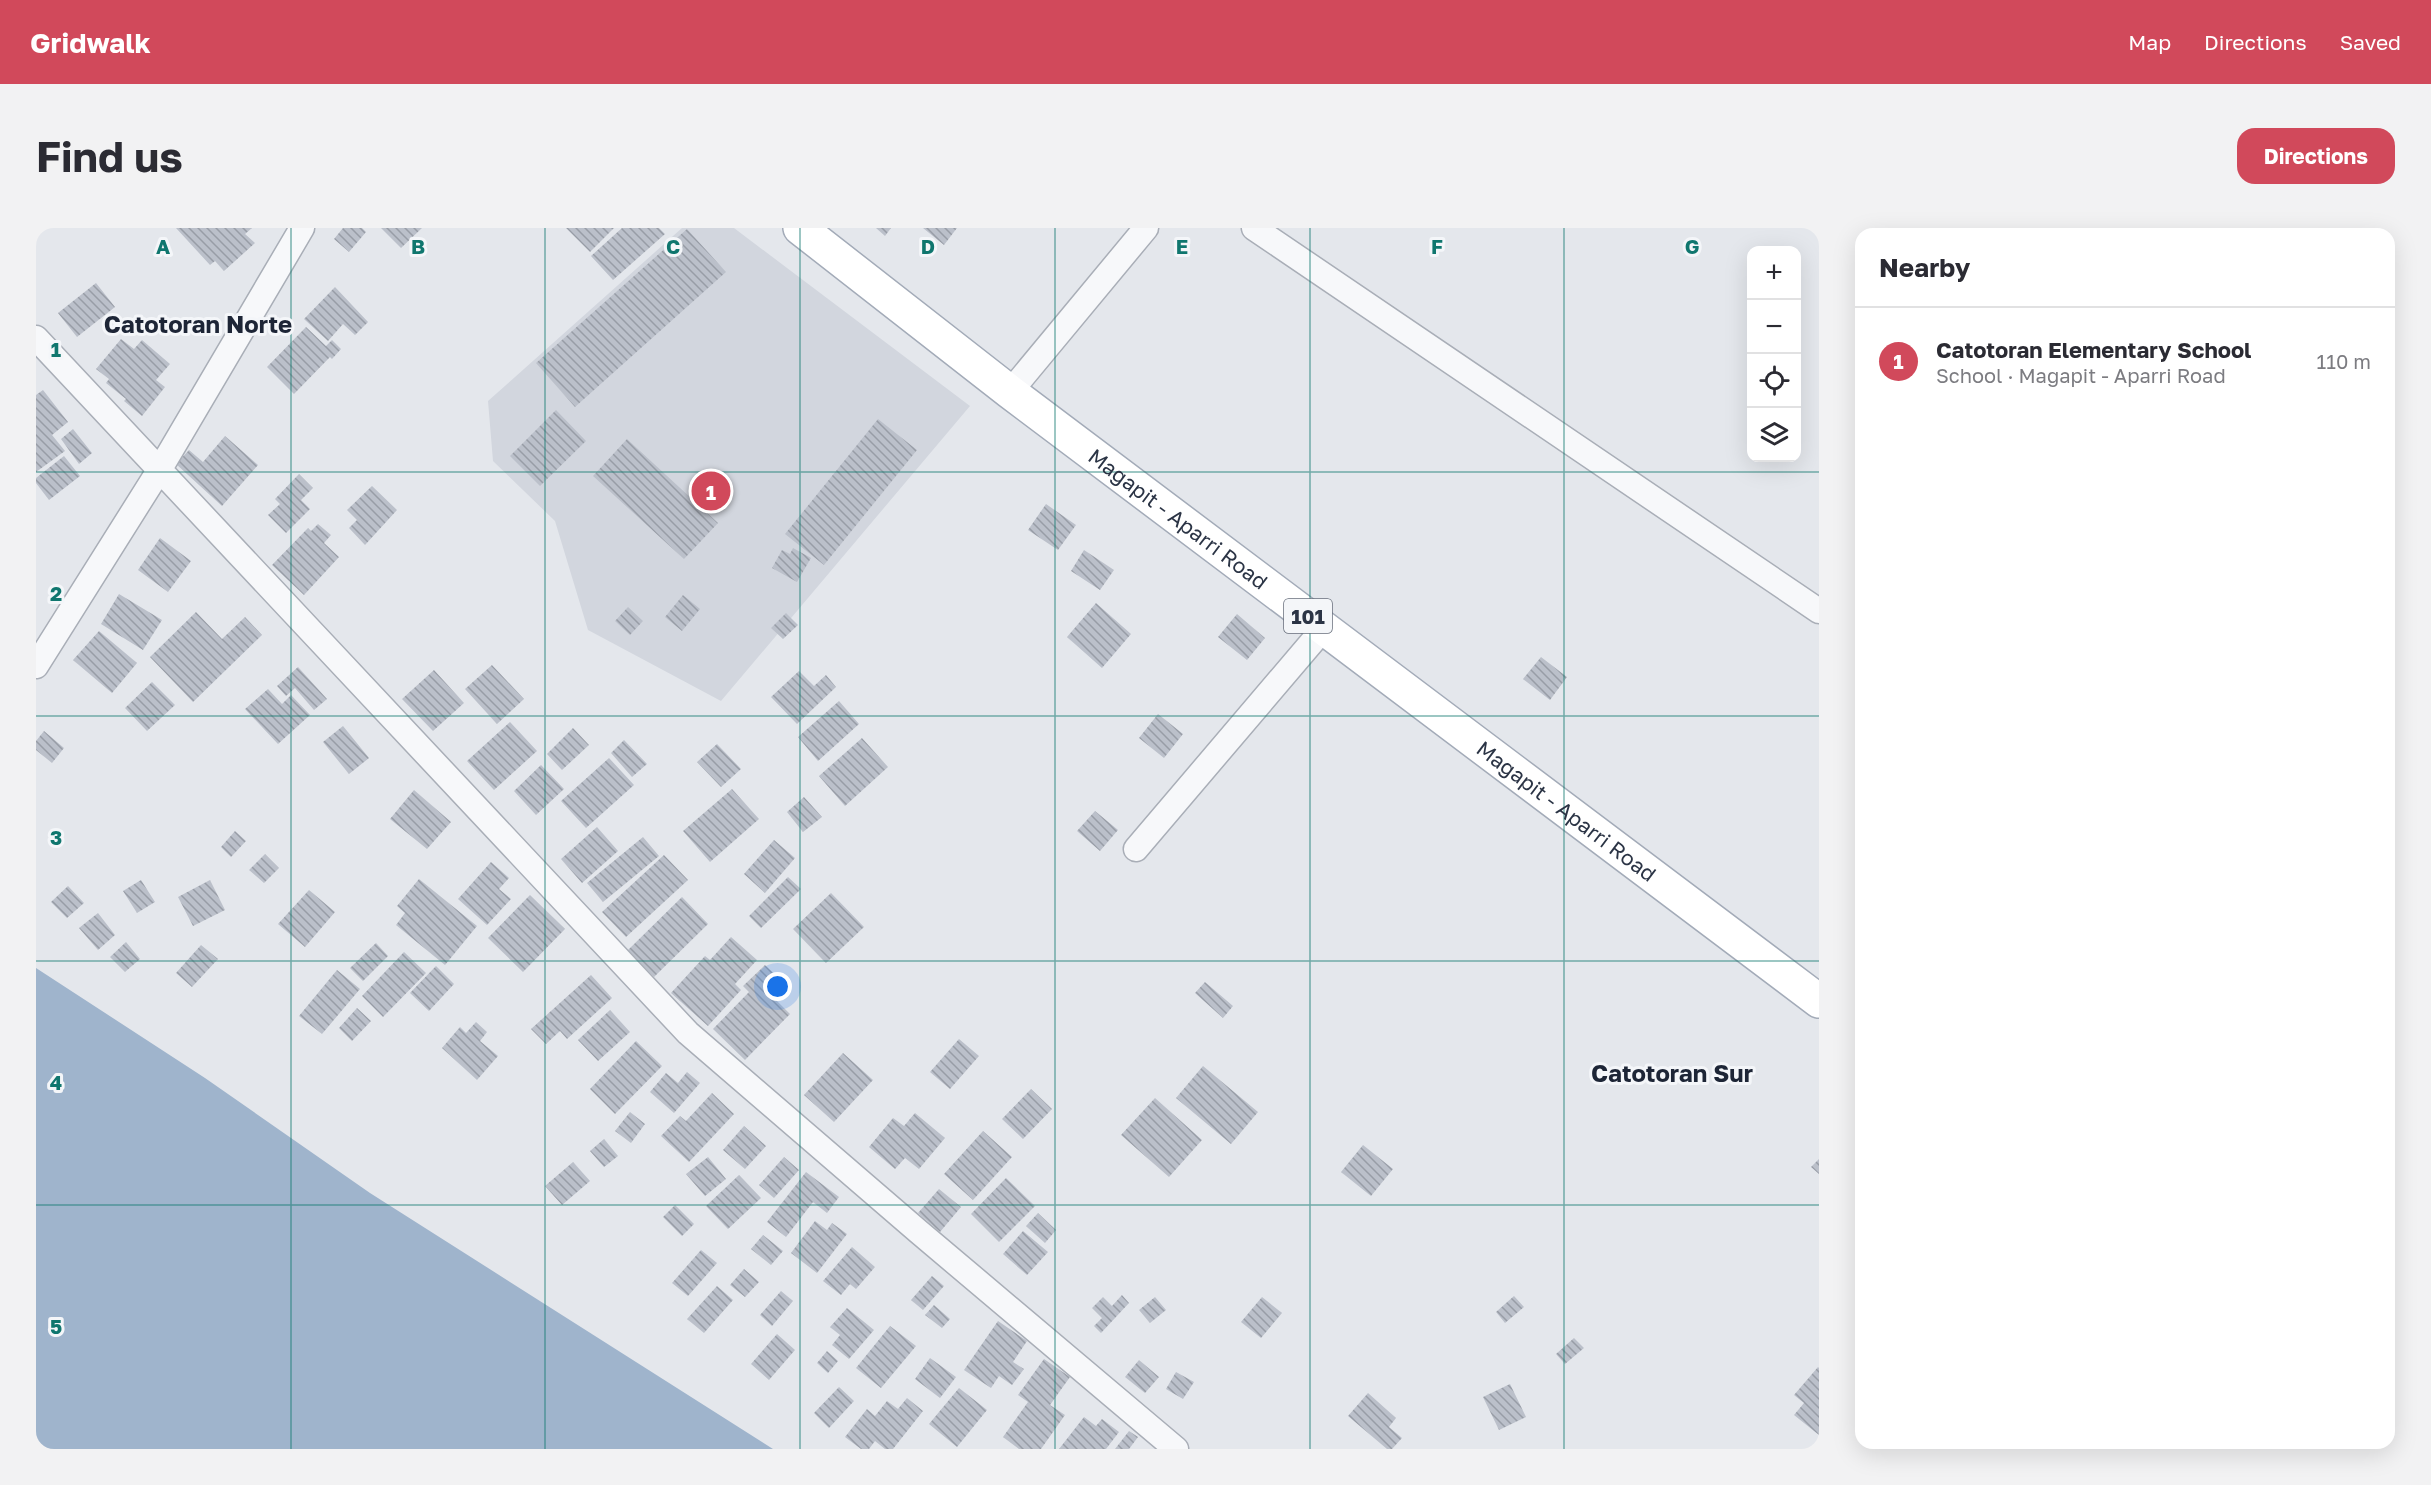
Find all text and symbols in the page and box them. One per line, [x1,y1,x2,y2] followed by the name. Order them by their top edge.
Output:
[30,26,151,59] text: Gridwalk
[2128,29,2171,55] text: Map
[2204,29,2307,55] text: Directions
[2340,29,2401,55] text: Saved
[2237,128,2395,184] button: Directions
[36,131,183,181] text: Find us
[156,234,170,258] text: A
[411,234,425,258] text: B
[666,234,680,258] text: C
[921,234,935,258] text: D
[1176,234,1188,258] text: E
[1431,234,1443,258] text: F
[1685,234,1699,258] text: G
[1747,246,1801,462] map controls
[1747,246,1801,300] button: +
[1879,252,1970,283] text: Nearby
[1747,300,1801,354] button: −
[104,309,292,338] district label: Catotoran Norte
[1936,336,2251,363] text: Catotoran Elementary School
[51,337,61,361] text: 1
[1893,349,1904,373] text: 1
[2317,349,2371,373] text: 110 m
[1747,354,1801,408] button: locate
[1936,363,2226,387] text: School · Magapit - Aparri Road
[1747,408,1801,462] button: layers
[1083,443,1273,595] street label: Magapit - Aparri Road
[692,468,730,514] pin: 1
[50,581,62,605] text: 2
[1284,599,1332,633] road number: 101
[1472,735,1661,887] street label: Magapit - Aparri Road
[50,825,62,849] text: 3
[763,972,792,1001] your location
[1591,1058,1753,1087] district label: Catotoran Sur
[50,1070,62,1094] text: 4
[50,1314,62,1338] text: 5

